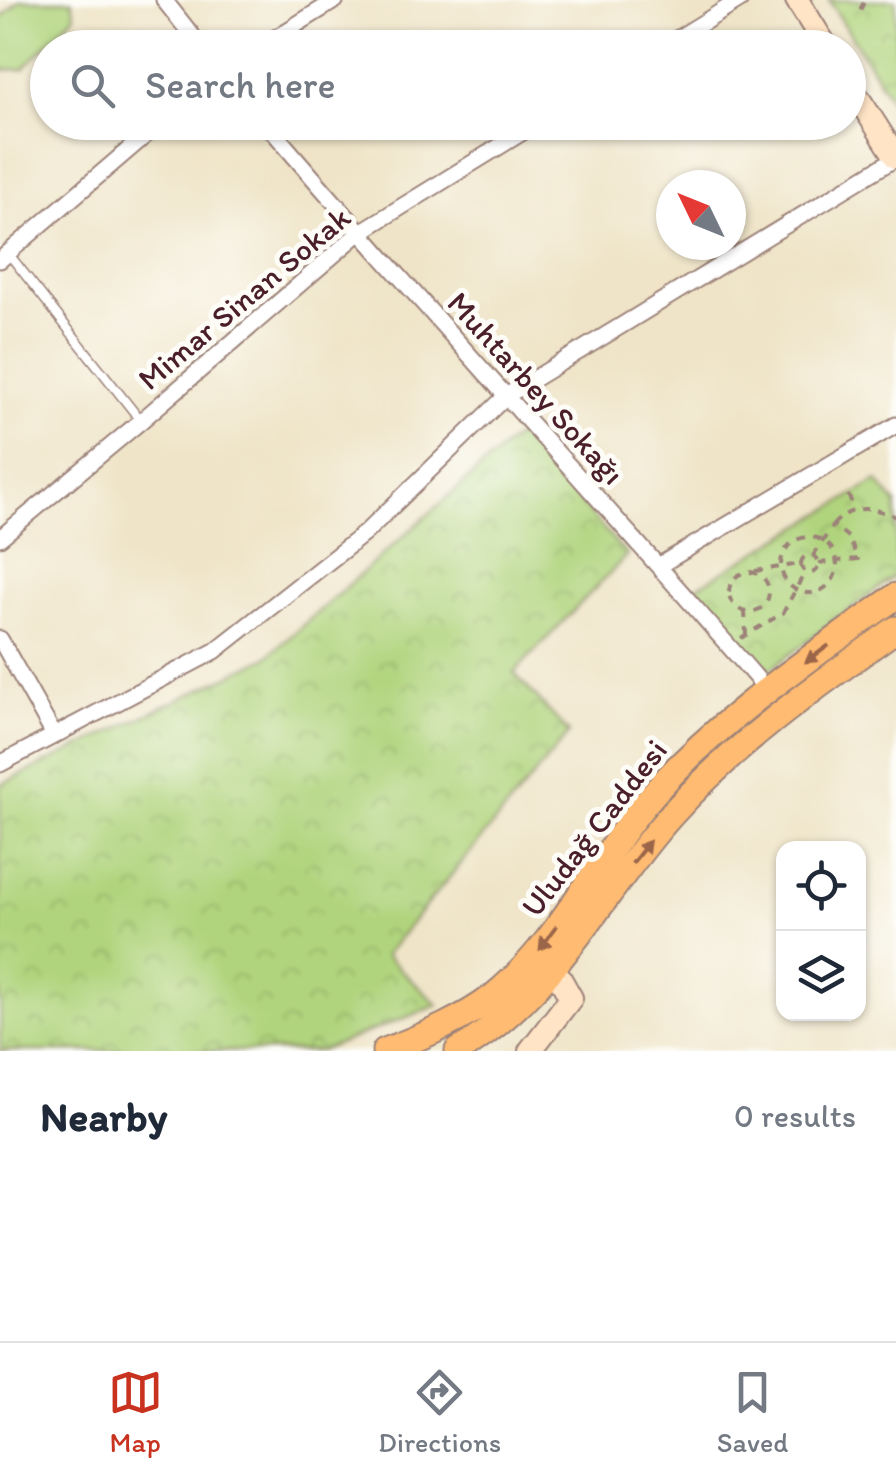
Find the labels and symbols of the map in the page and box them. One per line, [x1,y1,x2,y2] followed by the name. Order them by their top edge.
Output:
[656,170,746,260] north arrow
[130,198,358,398] street label: Mimar Sinan Sokak
[440,284,632,492] street label: Muhtarbey Sokağı
[804,643,830,663] one-way arrow
[513,732,675,924] street label: Uludağ Caddesi
[630,839,651,865] one-way arrow
[539,925,558,951] one-way arrow

